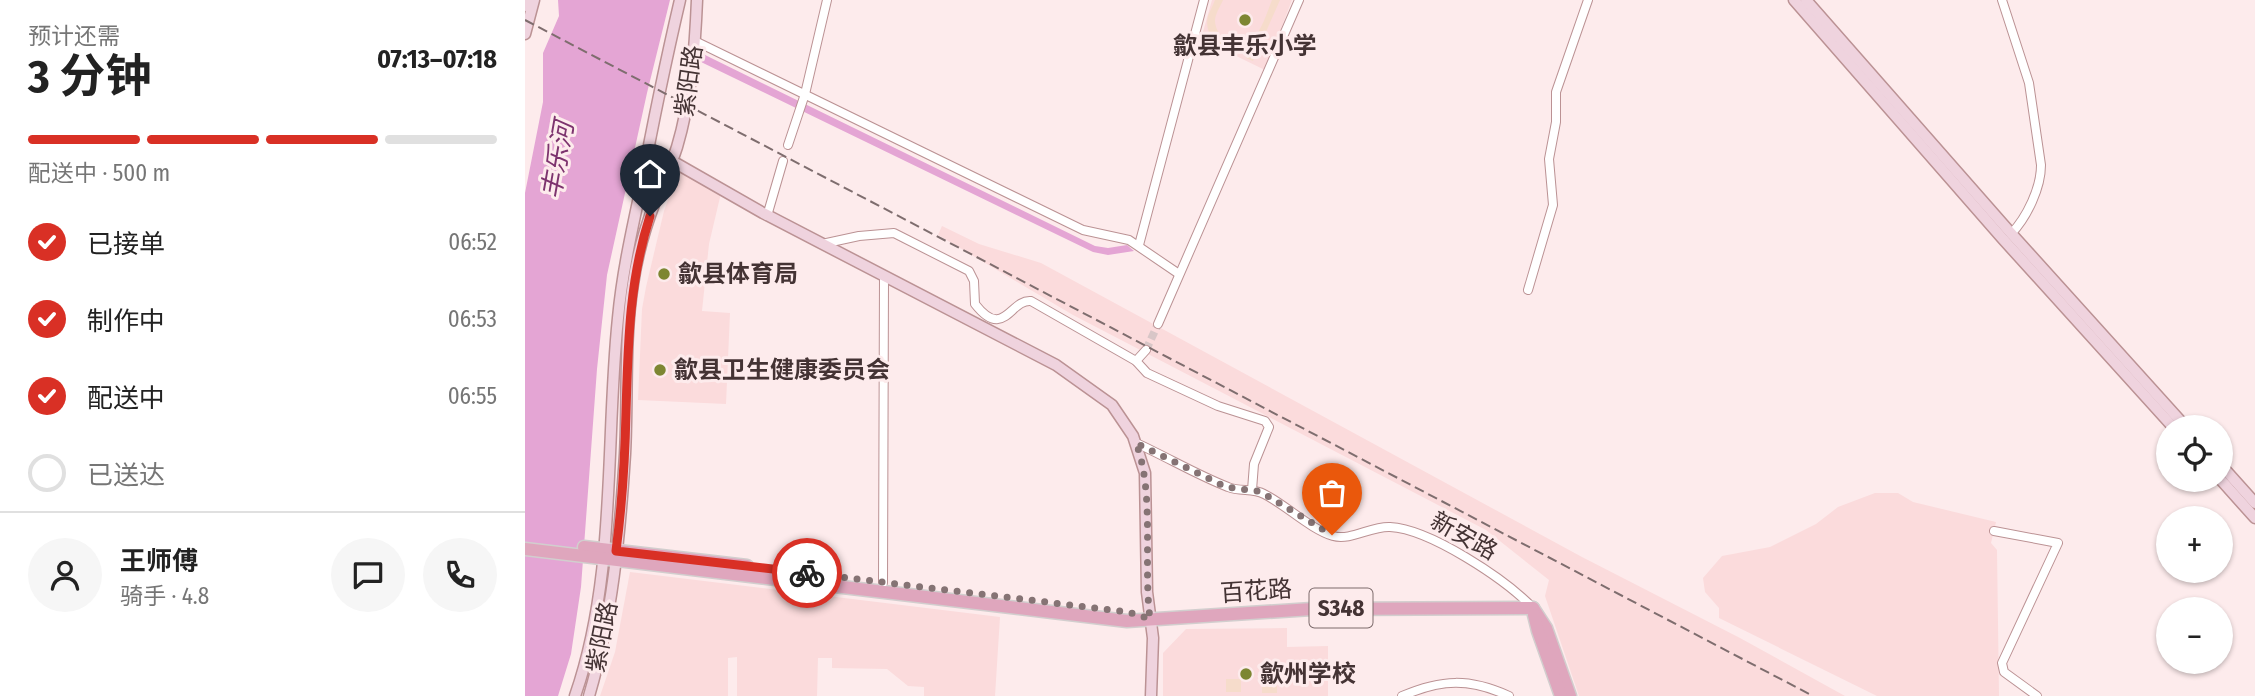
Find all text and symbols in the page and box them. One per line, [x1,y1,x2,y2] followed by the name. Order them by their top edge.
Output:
[1237,12,1253,28] marker: 歙县丰乐小学
[28,22,120,50] text: 预计还需
[1173,32,1317,60] place label: 歙县丰乐小学
[670,43,708,119] street label: 紫阳路
[377,44,497,75] text: 07:13–07:18
[28,49,151,104] text: 3 分钟
[536,114,581,201] water label: 丰乐河
[620,144,680,216] pin
[631,155,669,193] icon: home
[28,159,170,187] text: 配送中 · 500 m
[28,223,66,261] icon: check
[448,228,497,256] text: 06:52
[87,229,165,260] text: 已接单
[678,260,798,288] place label: 歙县体育局
[656,266,672,282] marker: 歙县体育局
[28,300,66,338] icon: check
[448,305,497,333] text: 06:53
[87,306,165,337] text: 制作中
[674,356,890,384] place label: 歙县卫生健康委员会
[652,362,668,378] marker: 歙县卫生健康委员会
[28,377,66,415] icon: check
[448,382,497,410] text: 06:55
[87,383,165,414] text: 配送中
[2156,415,2233,674] map controls
[2156,415,2233,492] button: locate
[87,460,165,491] text: 已送达
[1302,463,1362,535] pin
[1313,474,1351,512] icon: bag
[1426,506,1502,566] street label: 新安路
[2156,506,2233,583] button: +
[28,538,102,612] button: person
[331,538,405,612] button: chat
[423,538,497,612] button: phone
[772,538,842,608] courier
[120,546,198,577] text: 王师傅
[788,554,826,592] icon: bike
[1219,575,1293,607] street label: 百花路
[120,582,209,610] text: 骑手 · 4.8
[1309,588,1373,628] road number: S348
[2156,597,2233,674] button: −
[581,599,623,675] street label: 紫阳路
[1260,660,1356,688] place label: 歙州学校
[1238,666,1254,682] marker: 歙州学校

